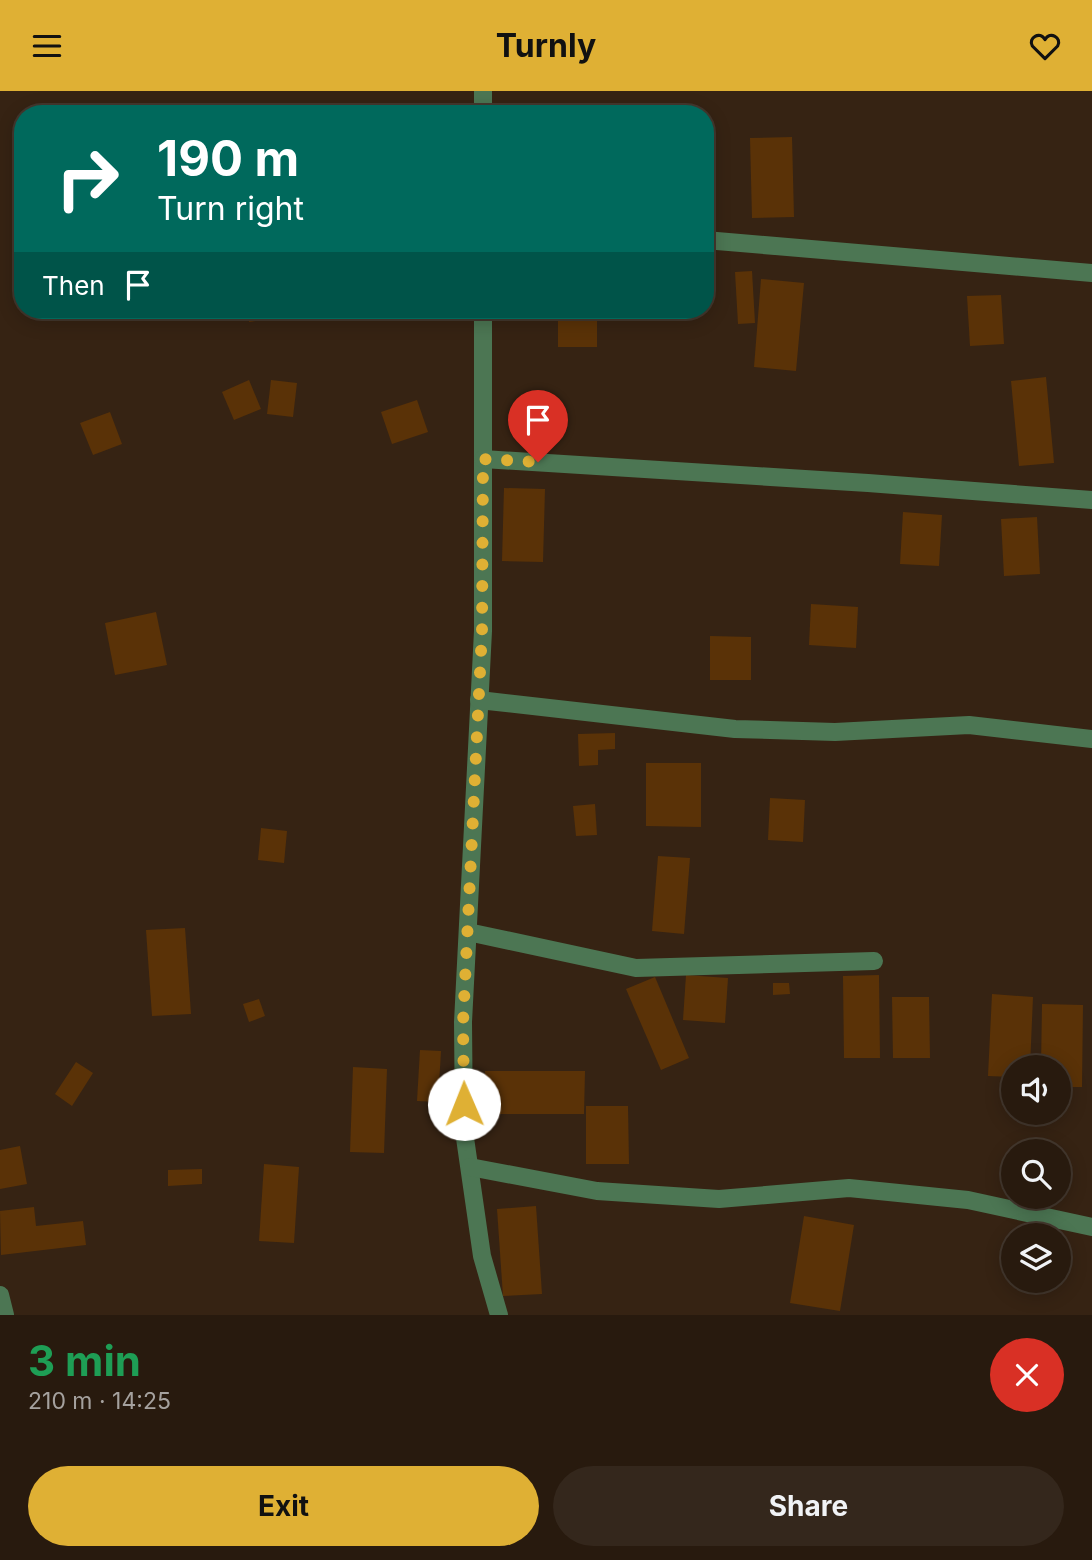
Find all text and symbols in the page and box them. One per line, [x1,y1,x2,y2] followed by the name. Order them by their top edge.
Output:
[496,26,596,65] text: Turnly
[28,27,66,65] icon: menu
[1026,27,1064,65] icon: heart
[157,129,299,188] text: 190 m
[42,133,133,224] icon: right
[157,189,304,228] text: Turn right
[119,266,157,304] icon: arrive
[42,270,105,301] text: Then
[508,390,568,462] pin
[519,401,557,439] icon: arrive
[1001,1055,1071,1293] map controls
[1001,1055,1071,1125] button: sound
[427,1067,501,1141] position arrow
[1001,1139,1071,1209] button: search
[1001,1223,1071,1293] button: layers
[28,1335,141,1386] text: 3 min
[990,1338,1064,1412] button: close
[28,1387,171,1415] text: 210 m · 14:25
[28,1466,539,1546] button: Exit
[553,1466,1064,1546] button: Share

